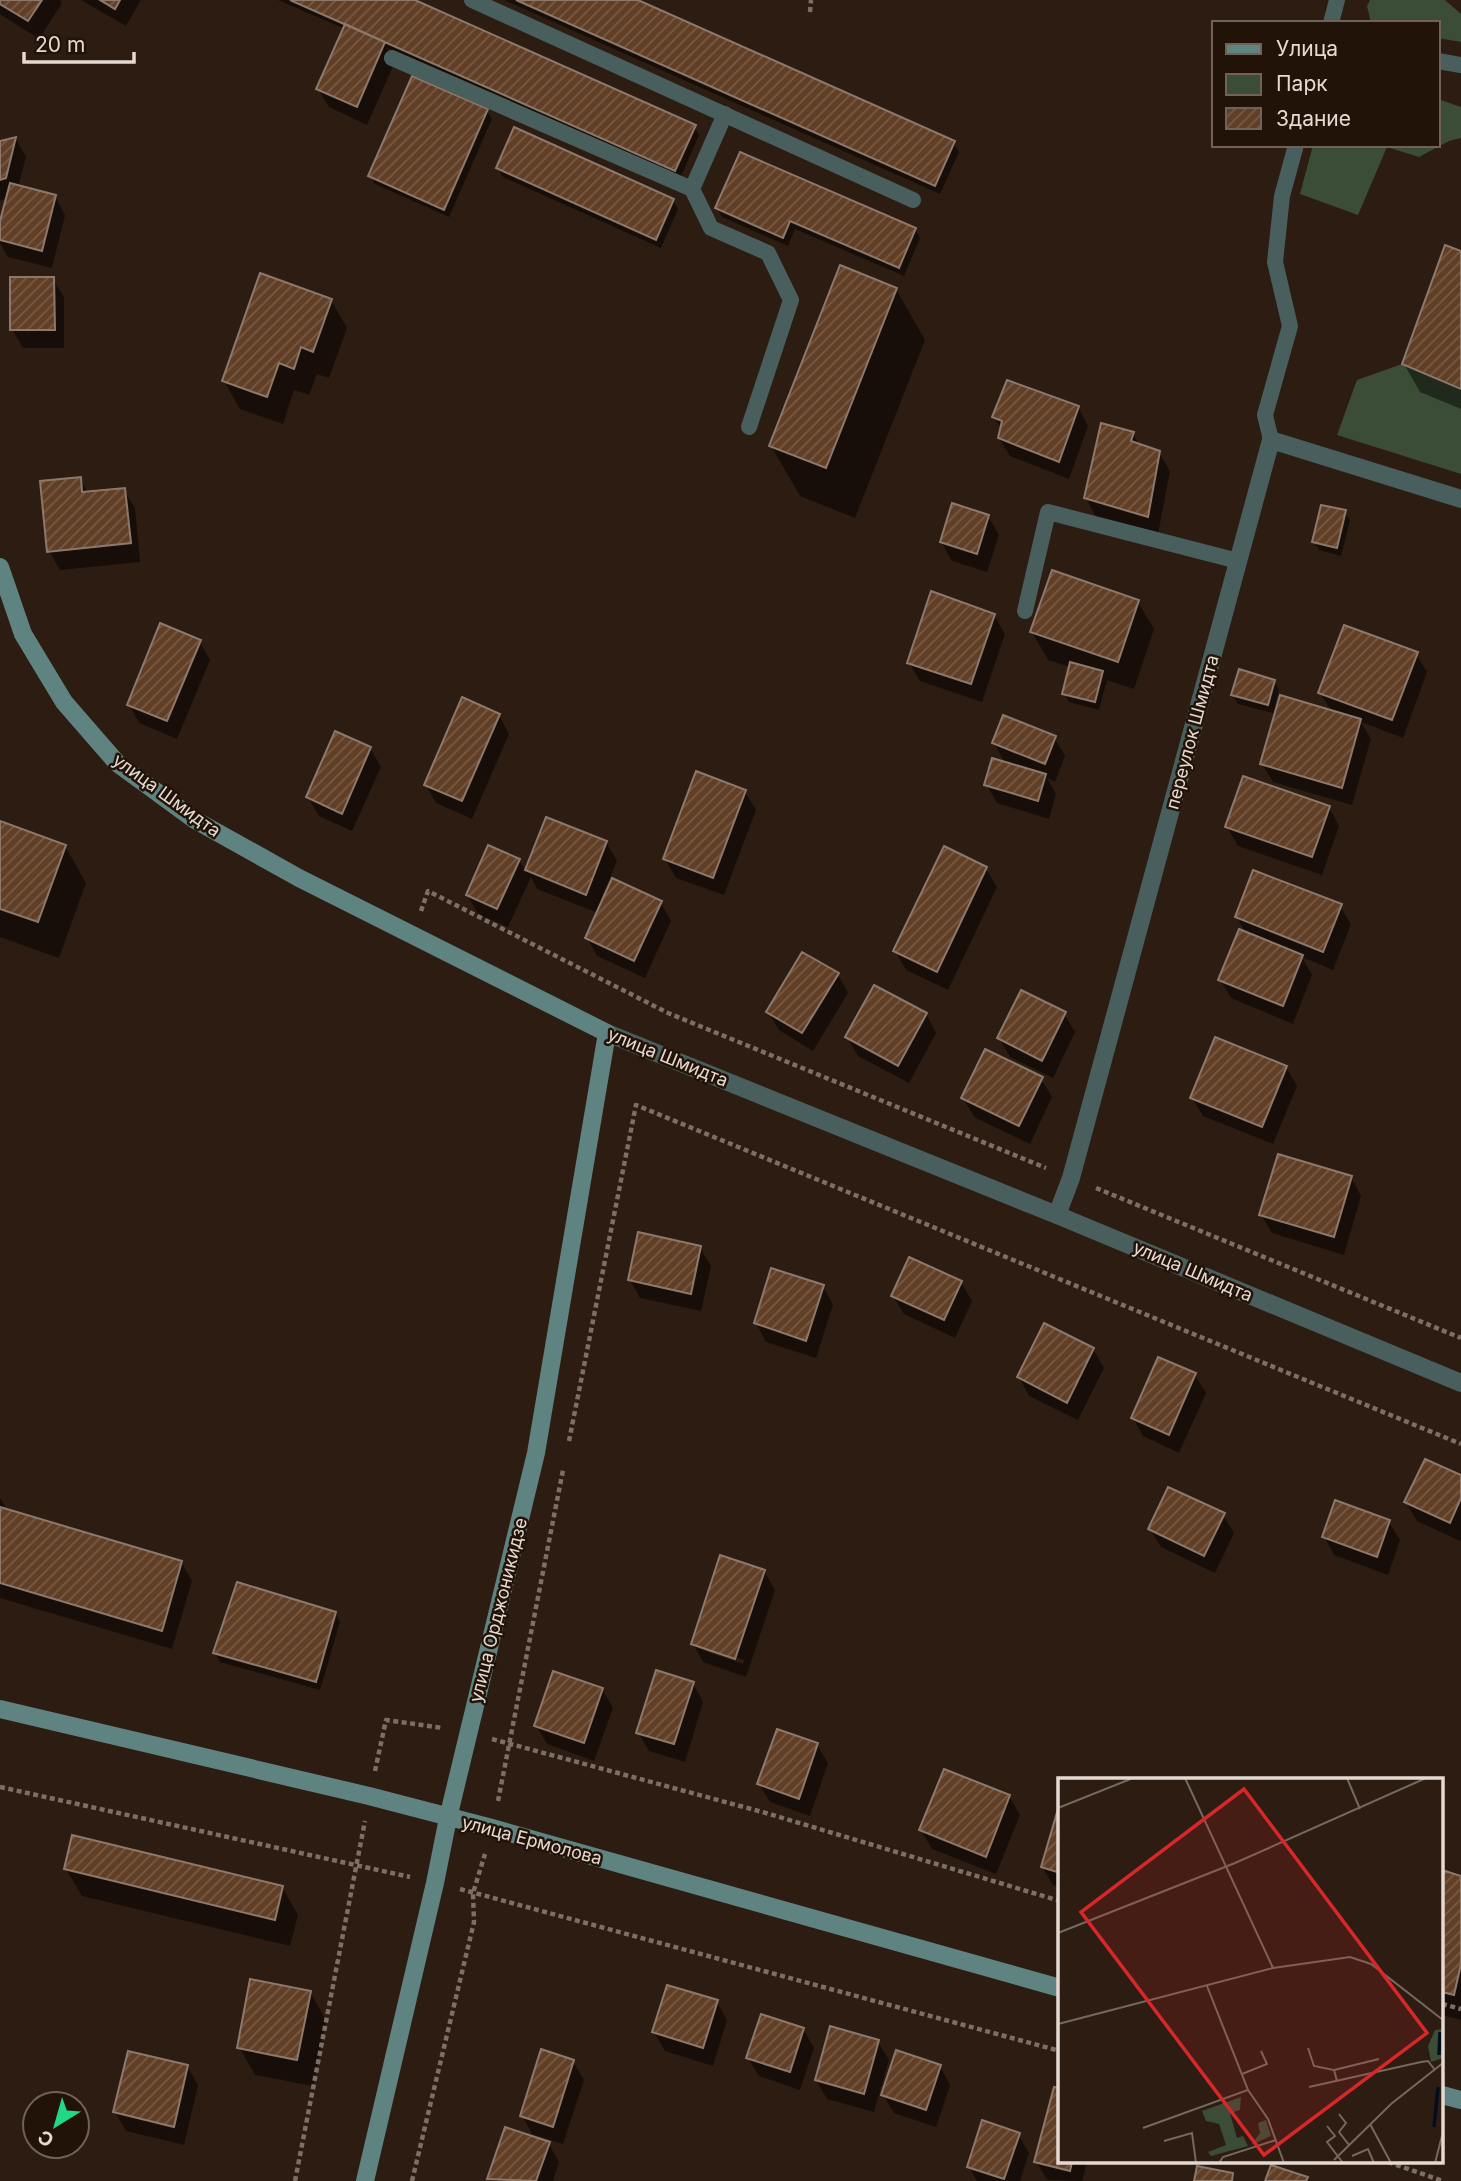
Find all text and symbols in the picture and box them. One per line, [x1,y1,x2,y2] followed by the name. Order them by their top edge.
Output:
[24,21,135,65] scale bar
[1212,21,1440,147] legend
[35,32,85,57] text: 20 m
[1276,36,1338,61] text: Улица
[1276,71,1328,96] text: Парк
[1276,106,1351,131] text: Здание
[1161,652,1223,812] street label: переулок Шмидта
[109,749,225,841] street label: улица Шмидта
[605,1023,731,1091] street label: улица Шмидта
[1130,1236,1256,1306] street label: улица Шмидта
[465,1515,531,1705] street label: улица Орджоникидзе
[1058,1778,1444,2164] inset map
[460,1811,604,1869] street label: улица Ермолова
[21,2090,91,2160] north arrow
[34,2125,59,2152] text: С

